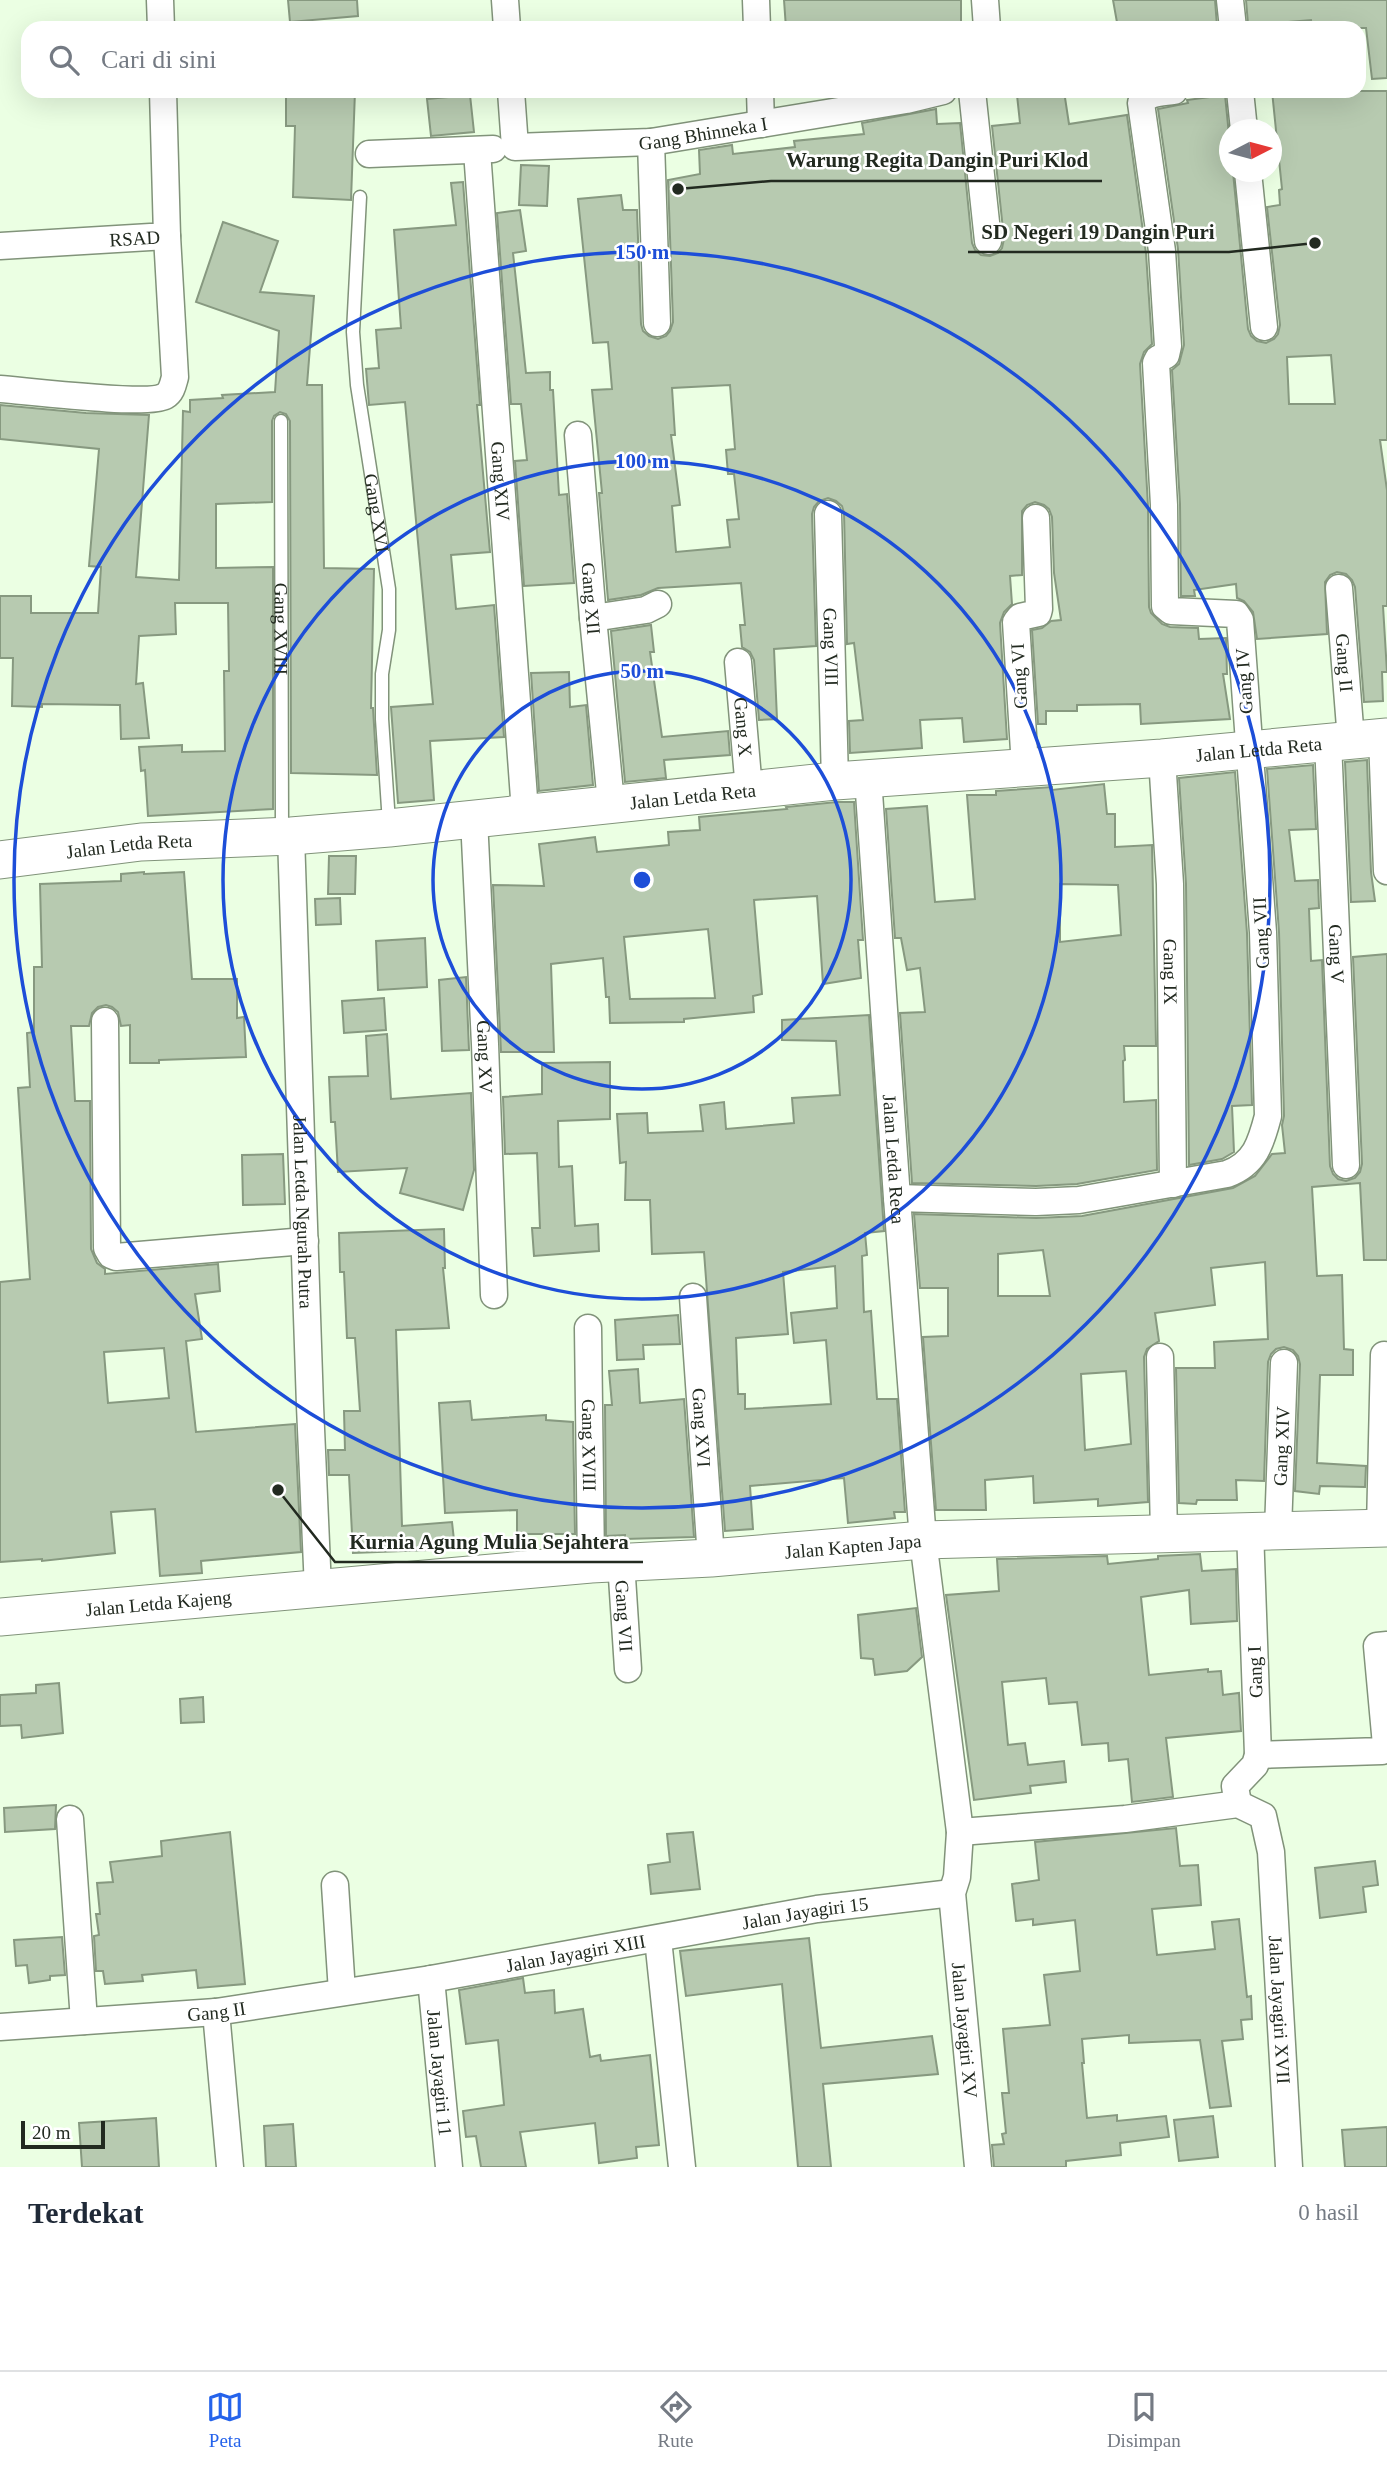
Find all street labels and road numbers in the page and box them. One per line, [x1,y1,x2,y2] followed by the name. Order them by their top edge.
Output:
[638,113,769,153] street label: Gang Bhinneka I
[109,226,161,250] street label: RSAD
[488,441,514,522] street label: Gang XIV
[361,472,394,554] street label: Gang XVI
[578,562,605,635] street label: Gang XII
[271,583,292,675] street label: Gang XVIII
[820,608,843,686] street label: Gang VIII
[1332,633,1358,693] street label: Gang II
[1007,643,1031,709] street label: Gang VI
[1231,647,1257,715] street label: Gang IV
[731,696,757,758] street label: Gang X
[1195,733,1323,765] street label: Jalan Letda Reta
[629,779,757,813] street label: Jalan Letda Reta
[65,829,193,862] street label: Jalan Letda Reta
[1249,897,1273,969] street label: Gang VII
[1325,924,1349,984] street label: Gang V
[1160,939,1182,1005] street label: Gang IX
[473,1020,497,1094] street label: Gang XV
[879,1094,909,1225] street label: Jalan Letda Reca
[290,1115,317,1310] street label: Jalan Letda Ngurah Putra
[689,1387,715,1468] street label: Gang XVI
[578,1399,601,1491] street label: Gang XVIII
[1269,1406,1293,1486] street label: Gang XIV
[784,1530,923,1562] street label: Jalan Kapten Japa
[612,1579,637,1652] street label: Gang VII
[84,1586,233,1620] street label: Jalan Letda Kajeng
[1244,1646,1266,1698] street label: Gang I
[740,1893,869,1933] street label: Jalan Jayagiri 15
[504,1930,647,1976] street label: Jalan Jayagiri XIII
[1265,1935,1295,2085] street label: Jalan Jayagiri XVII
[948,1961,982,2099] street label: Jalan Jayagiri XV
[187,1997,247,2024] street label: Gang II
[423,2008,456,2137] street label: Jalan Jayagiri 11

